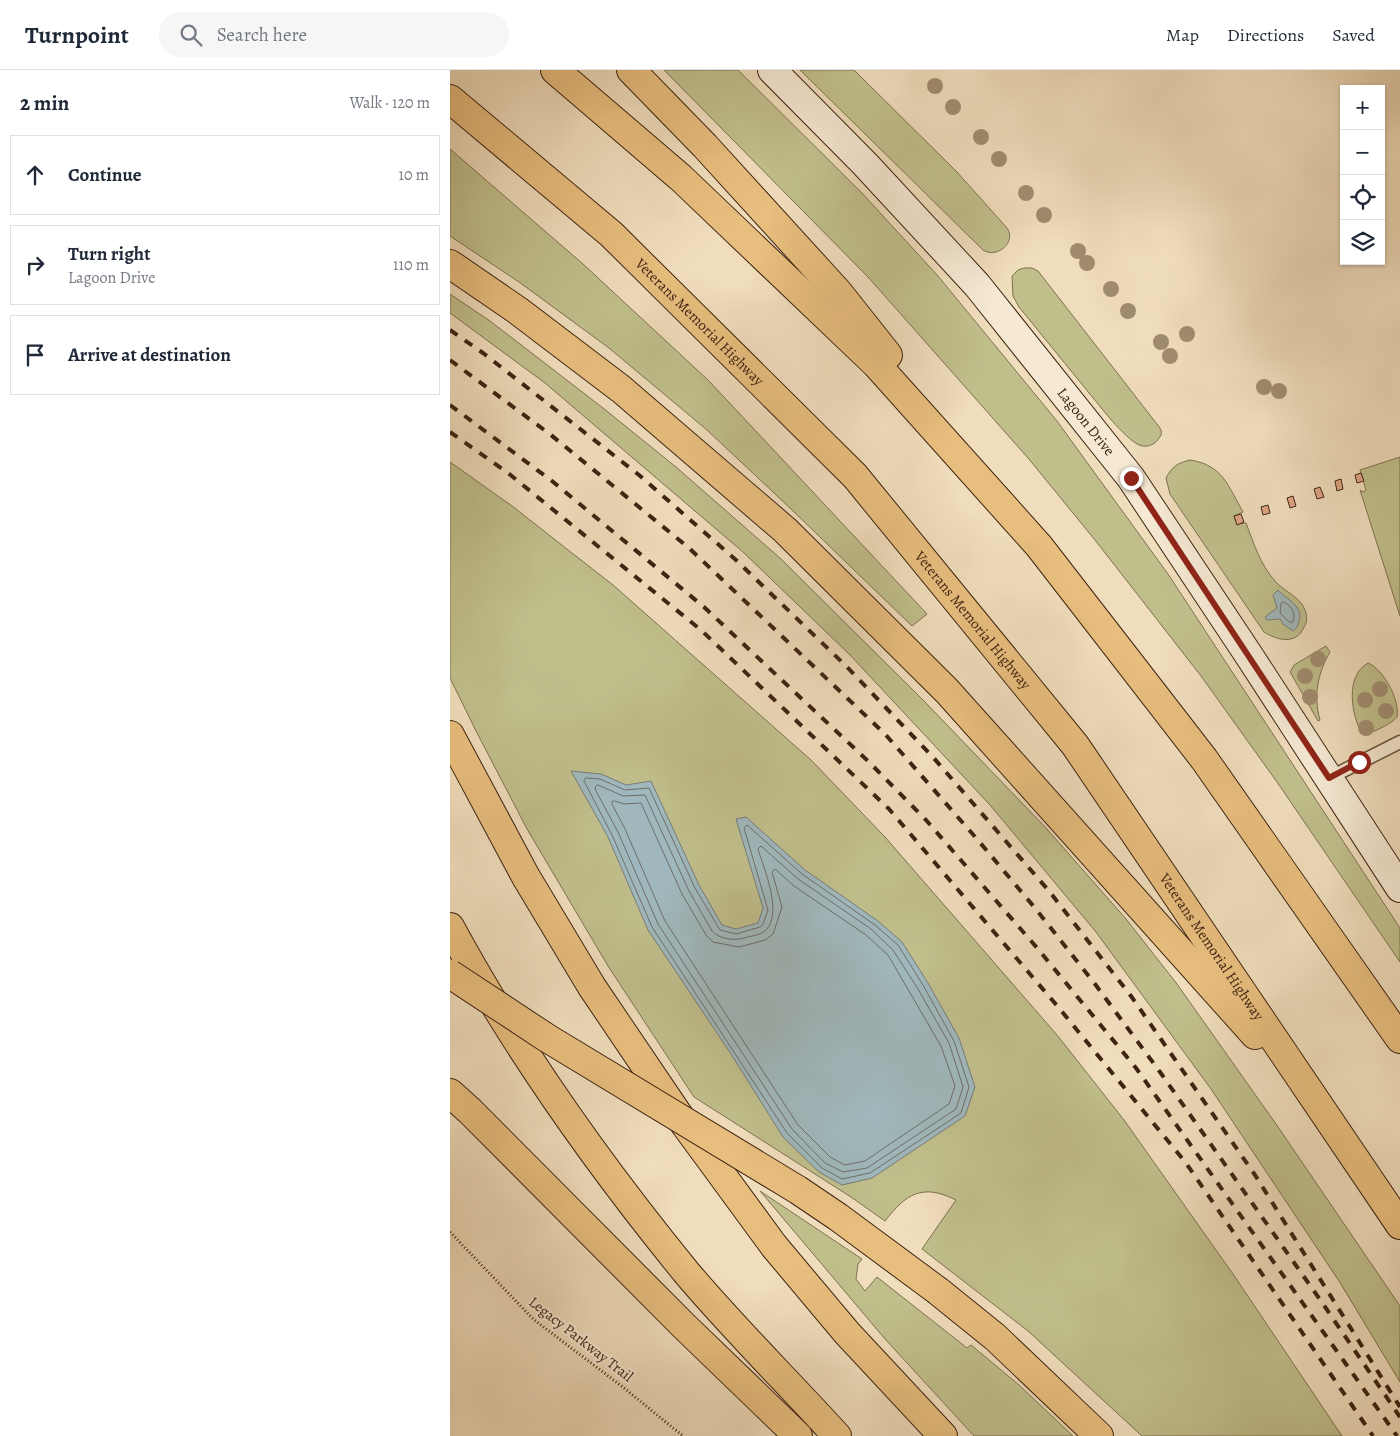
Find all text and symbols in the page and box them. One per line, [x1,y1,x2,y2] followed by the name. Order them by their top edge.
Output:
[159,12,509,57] search box
[25,19,129,51] text: Turnpoint
[177,21,205,49] icon: search
[217,22,307,48] text: Search here
[1166,23,1199,47] text: Map
[1227,23,1304,47] text: Directions
[1332,23,1375,47] text: Saved
[1340,85,1385,265] map controls
[1340,85,1385,130] button: +
[20,89,69,117] text: 2 min
[349,92,430,114] text: Walk · 120 m
[1340,130,1385,175] button: −
[21,161,49,189] icon: ahead
[68,162,142,188] text: Continue
[399,164,429,186] text: 10 m
[1340,175,1385,220] button: locate
[1340,220,1385,265] button: layers
[68,241,150,267] text: Turn right
[21,251,49,279] icon: right
[630,253,769,390] street label: Veterans Memorial Highway
[393,254,429,276] text: 110 m
[68,267,155,289] text: Lagoon Drive
[21,341,49,369] icon: arrive
[68,342,231,368] text: Arrive at destination
[1053,383,1120,460] street label: Lagoon Drive
[1120,467,1143,490] route end
[910,546,1036,694] street label: Veterans Memorial Highway
[1348,751,1371,774] route start
[1154,869,1269,1024] street label: Veterans Memorial Highway
[525,1292,638,1386] street label: Legacy Parkway Trail

